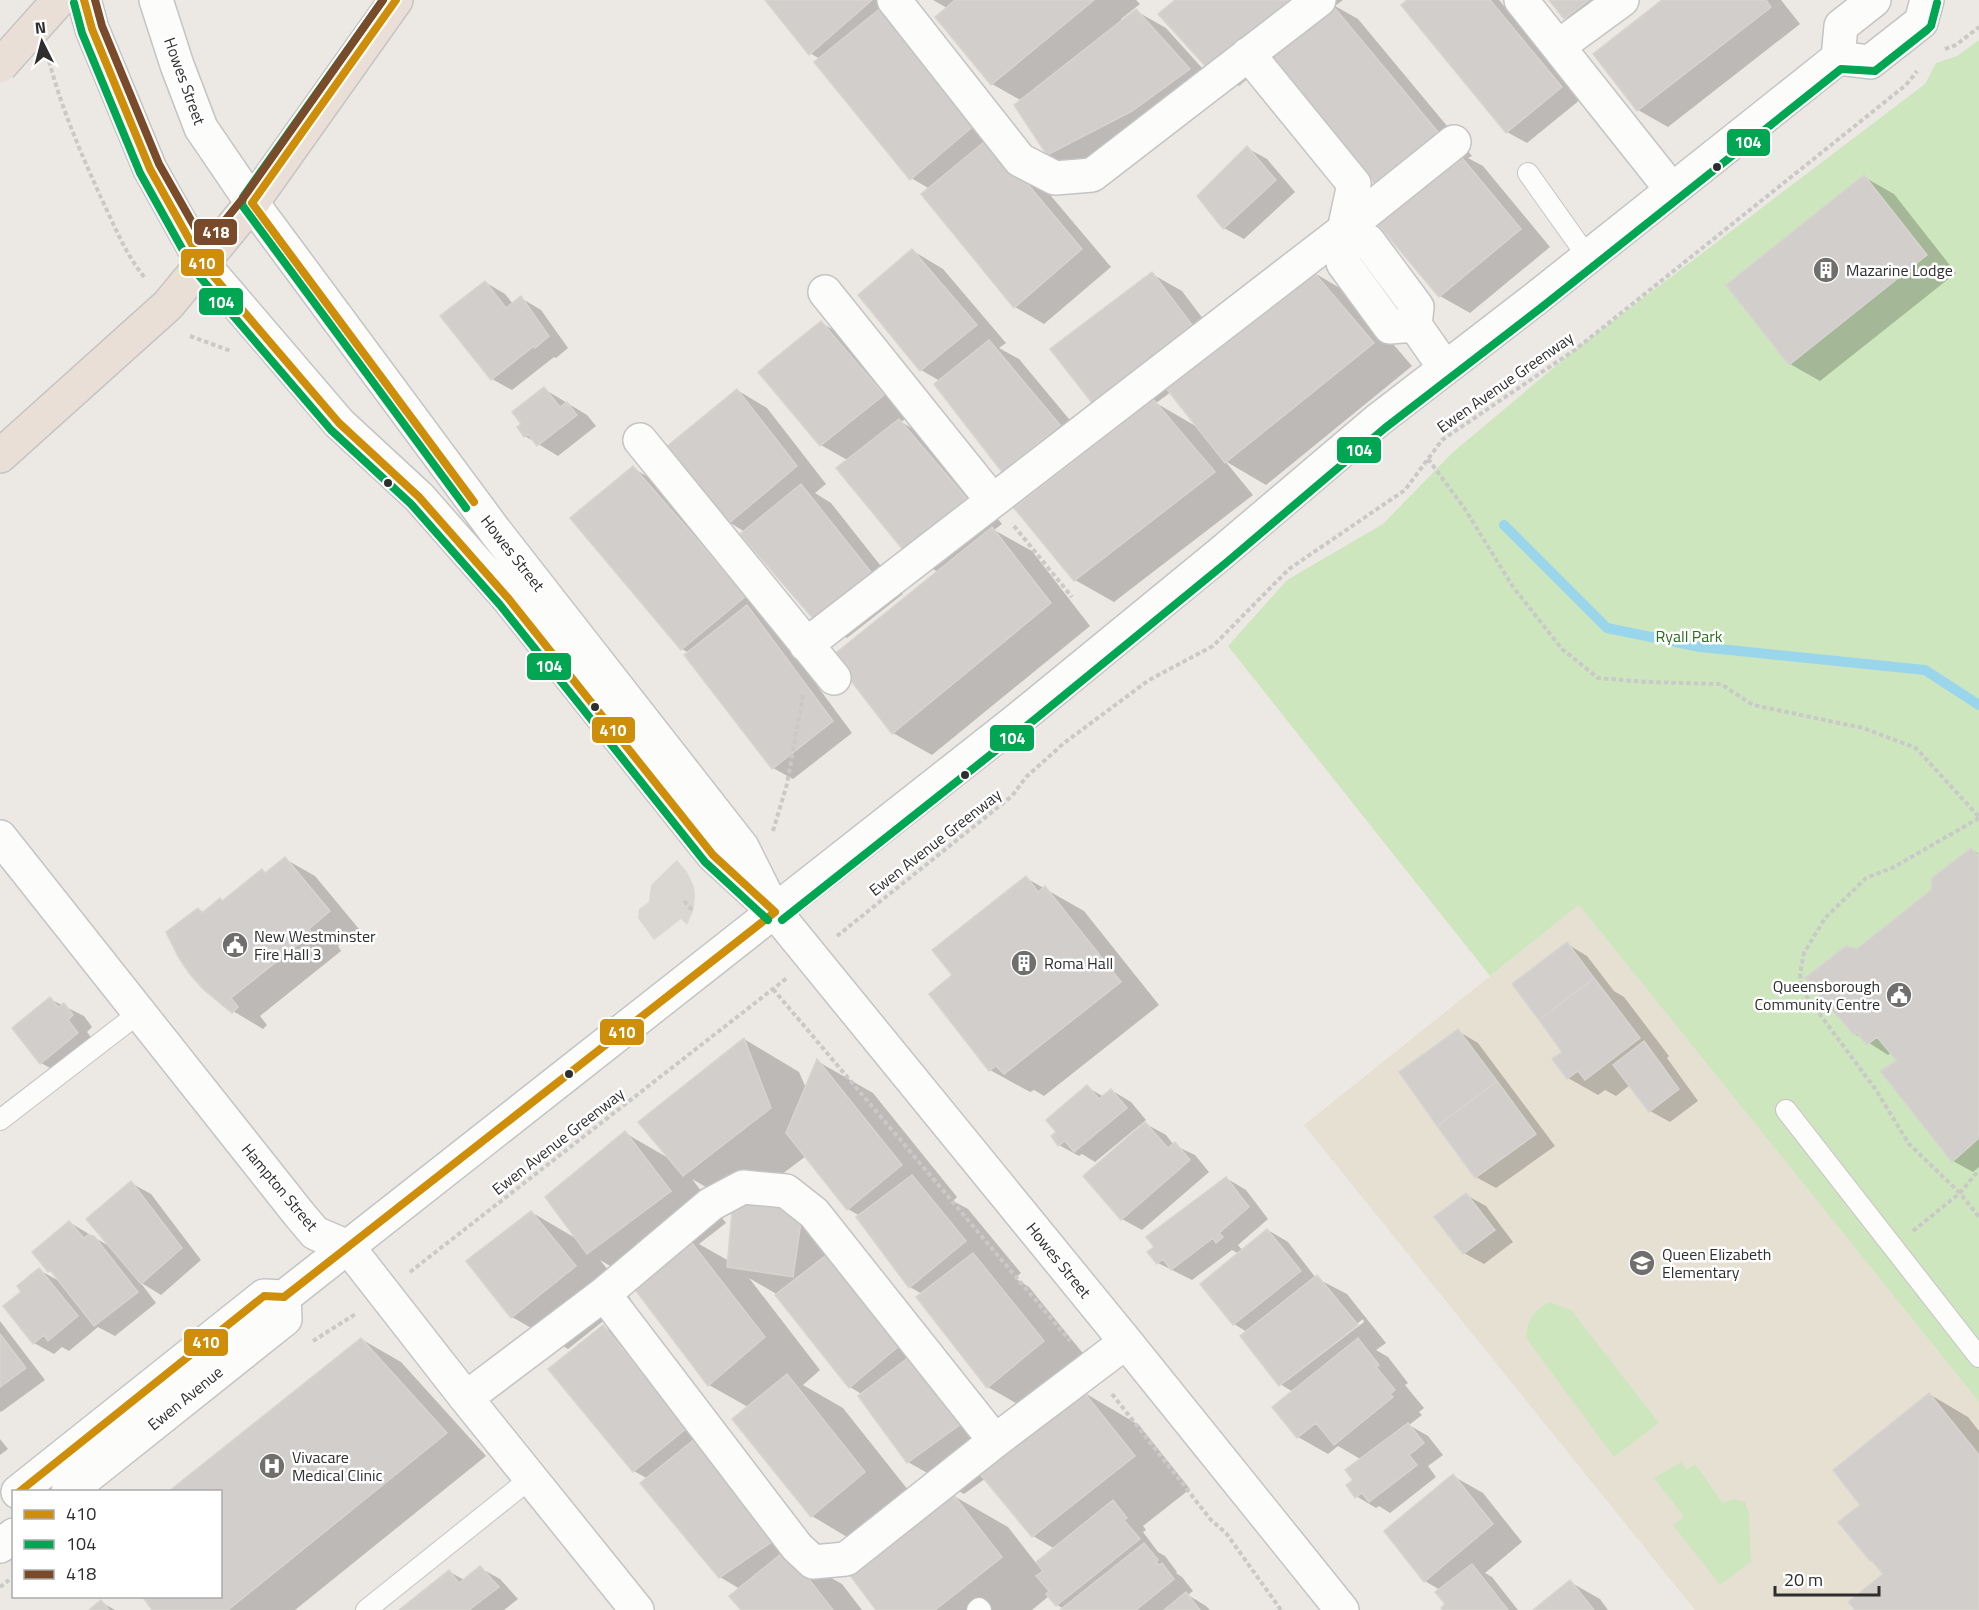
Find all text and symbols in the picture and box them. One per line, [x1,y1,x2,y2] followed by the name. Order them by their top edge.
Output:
[12,12,72,72] north arrow
[34,15,47,40] text: N
[158,34,212,128] street label: Howes Street
[1726,128,1771,157] line badge: 104
[1735,130,1761,154] text: 104
[1711,161,1723,173] unlabelled marker
[193,218,238,246] line badge: 418
[203,220,229,244] text: 418
[180,248,225,277] line badge: 410
[189,251,215,275] text: 410
[1811,255,1841,285] building icon: Mazarine Lodge
[1846,258,1953,282] place label: Mazarine Lodge
[198,287,244,316] line badge: 104
[208,290,234,314] text: 104
[1432,326,1579,438] street label: Ewen Avenue Greenway
[1336,436,1382,464] line badge: 104
[1346,438,1372,462] text: 104
[382,477,394,489] unlabelled marker
[475,510,551,597] street label: Howes Street
[1656,624,1723,648] park label: Ryall Park
[526,652,572,681] line badge: 104
[536,654,562,678] text: 104
[589,701,601,713] unlabelled marker
[591,716,636,744] line badge: 410
[600,718,626,742] text: 410
[989,724,1035,752] line badge: 104
[999,726,1025,750] text: 104
[959,769,971,781] unlabelled marker
[864,782,1007,901] street label: Ewen Avenue Greenway
[254,924,376,966] place label: New Westminster Fire Hall 3
[220,930,250,960] public building icon: New Westminster Fire Hall 3
[1009,948,1039,978] building icon: Roma Hall
[1044,951,1113,975] place label: Roma Hall
[1755,974,1880,1016] place label: Queensborough Community Centre
[1884,980,1914,1010] public building icon: Queensborough Community Centre
[599,1018,645,1046] line badge: 410
[609,1020,635,1044] text: 410
[563,1068,575,1080] unlabelled marker
[487,1081,630,1200] street label: Ewen Avenue Greenway
[236,1138,324,1236] street label: Hampton Street
[1021,1217,1097,1303] street label: Howes Street
[1662,1242,1771,1284] place label: Queen Elizabeth Elementary
[1627,1248,1657,1278] school or university icon: Queen Elizabeth Elementary
[183,1328,229,1357] line badge: 410
[193,1330,219,1354] text: 410
[142,1360,228,1436] street label: Ewen Avenue
[292,1445,383,1487] place label: Vivacare Medical Clinic
[257,1451,287,1481] hospital icon: Vivacare Medical Clinic
[12,1490,222,1598] legend
[66,1500,96,1527] text: 410
[66,1530,96,1557] text: 104
[1775,1559,1878,1597] scale bar
[66,1560,96,1587] text: 418
[1784,1566,1823,1593] text: 20 m

